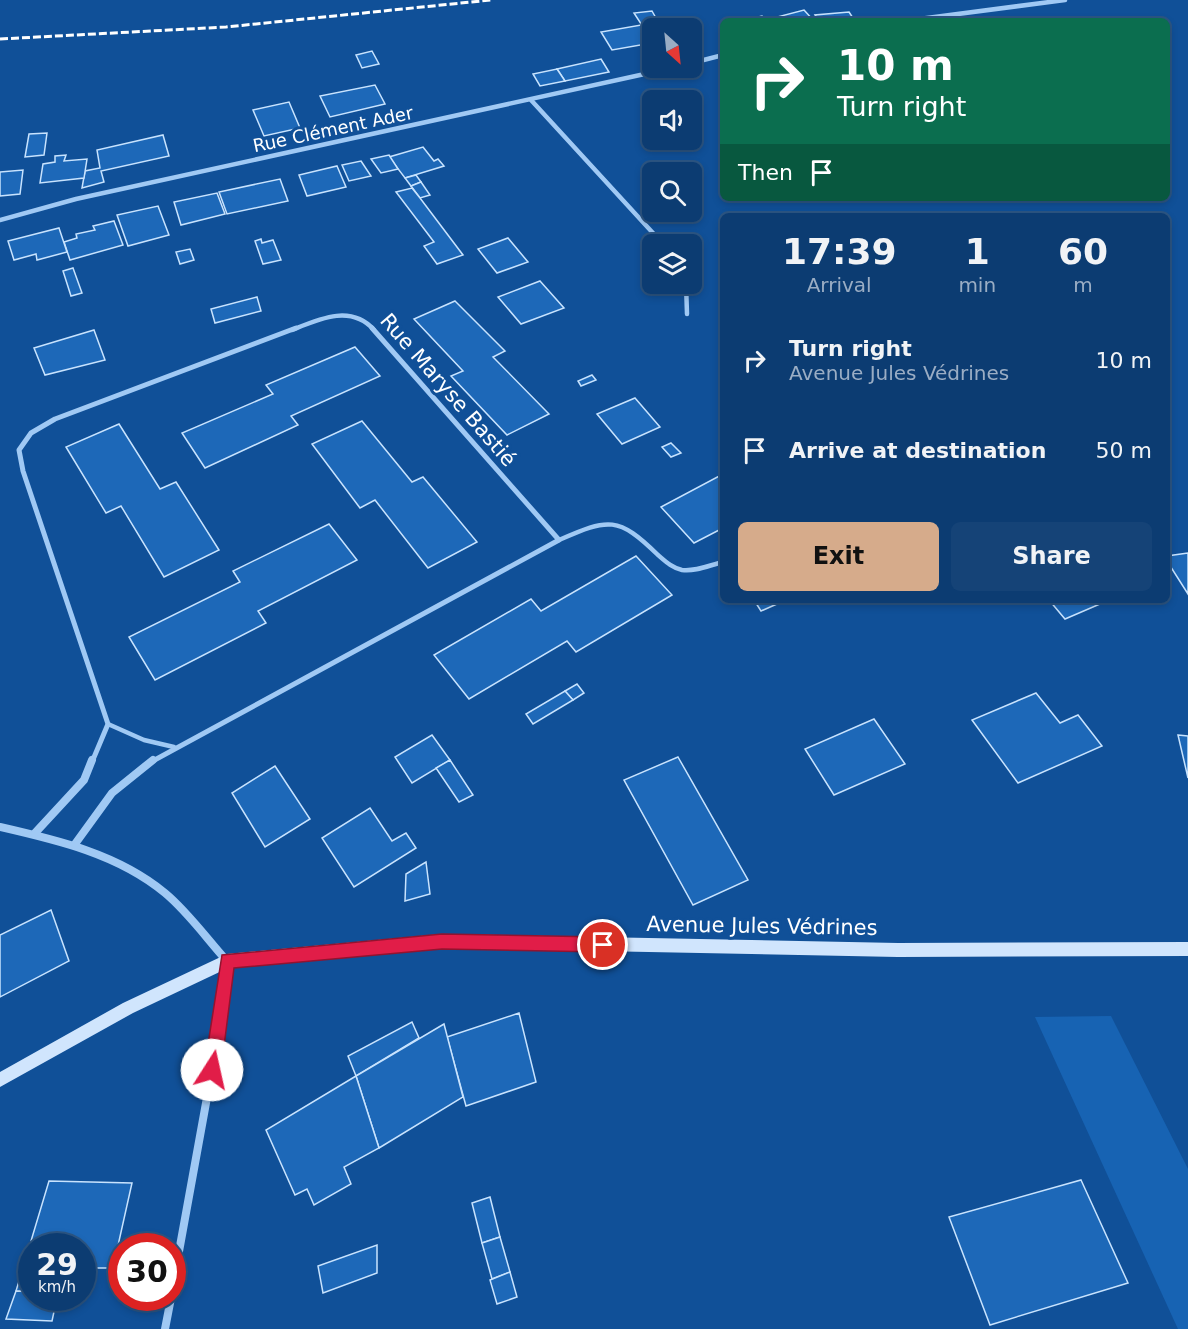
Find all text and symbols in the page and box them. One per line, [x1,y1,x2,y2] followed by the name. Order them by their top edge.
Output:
[642,18,702,78] north arrow
[642,18,702,294] map controls
[837,41,954,90] text: 10 m
[738,42,816,120] icon: right
[642,90,702,150] button: sound
[837,91,966,122] text: Turn right
[251,102,416,156] street label: Rue Clément Ader
[805,156,838,189] icon: arrive
[738,160,793,185] text: Then
[642,162,702,222] button: search
[782,231,896,272] text: 17:39
[965,231,990,272] text: 1
[1058,231,1108,272] text: 60
[642,234,702,294] button: layers
[807,273,872,297] text: Arrival
[958,273,996,297] text: min
[1073,273,1093,297] text: m
[375,309,521,471] street label: Rue Maryse Bastié
[789,336,912,361] text: Turn right
[738,344,771,377] icon: right
[1096,348,1152,373] text: 10 m
[789,361,1009,385] text: Avenue Jules Védrines
[738,434,771,467] icon: arrive
[789,438,1046,463] text: Arrive at destination
[1096,438,1152,463] text: 50 m
[738,522,939,591] button: Exit
[951,522,1152,591] button: Share
[646,912,878,940] street label: Avenue Jules Védrines
[577,919,628,970] pin
[586,928,619,961] icon: arrive
[180,1038,244,1102] position arrow
[108,1233,186,1311] speed limit sign: 30
[36,1247,78,1282] text: 29
[38,1278,76,1296] text: km/h

